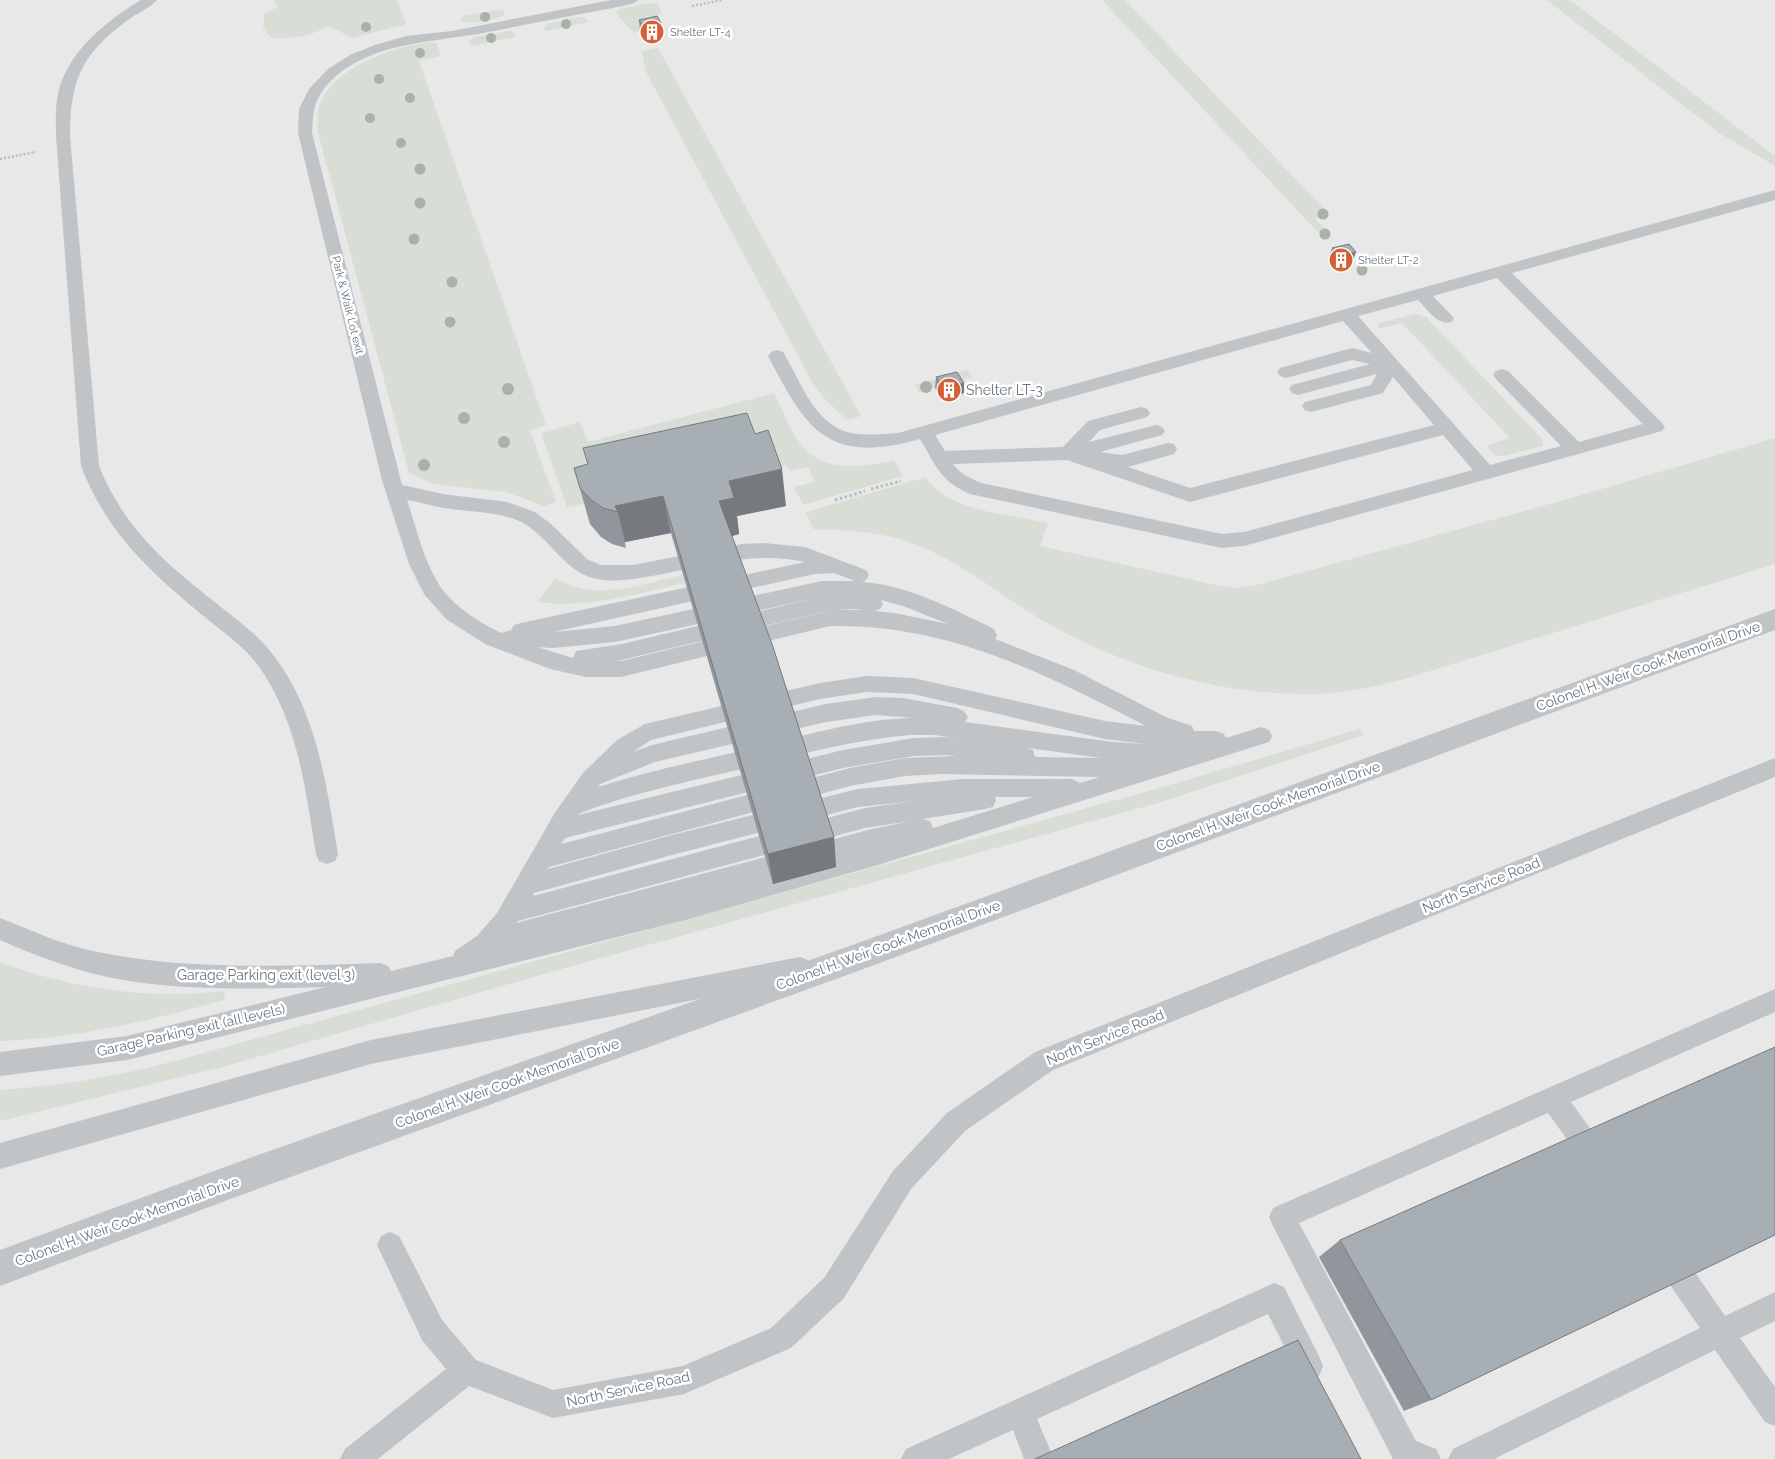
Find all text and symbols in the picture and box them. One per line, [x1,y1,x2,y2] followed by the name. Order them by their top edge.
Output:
[639,19,665,45] building icon: Shelter LT-4
[670,26,731,39] place label: Shelter LT-4
[1328,247,1354,273] building icon: Shelter LT-2
[1358,254,1419,267] place label: Shelter LT-2
[329,255,366,356] street label: Park & Walk Lot exit
[936,377,962,403] building icon: Shelter LT-3
[966,382,1043,398] place label: Shelter LT-3
[1534,618,1762,714] street label: Colonel H. Weir Cook Memorial Drive
[1154,758,1382,854] street label: Colonel H. Weir Cook Memorial Drive
[1420,854,1542,916] street label: North Service Road
[774,897,1002,993] street label: Colonel H. Weir Cook Memorial Drive
[177,967,355,983] street label: Garage Parking exit (level 3)
[95,1000,287,1059] street label: Garage Parking exit (all levels)
[1044,1006,1166,1068] street label: North Service Road
[393,1035,621,1131] street label: Colonel H. Weir Cook Memorial Drive
[13,1173,241,1269] street label: Colonel H. Weir Cook Memorial Drive
[565,1368,691,1410] street label: North Service Road

